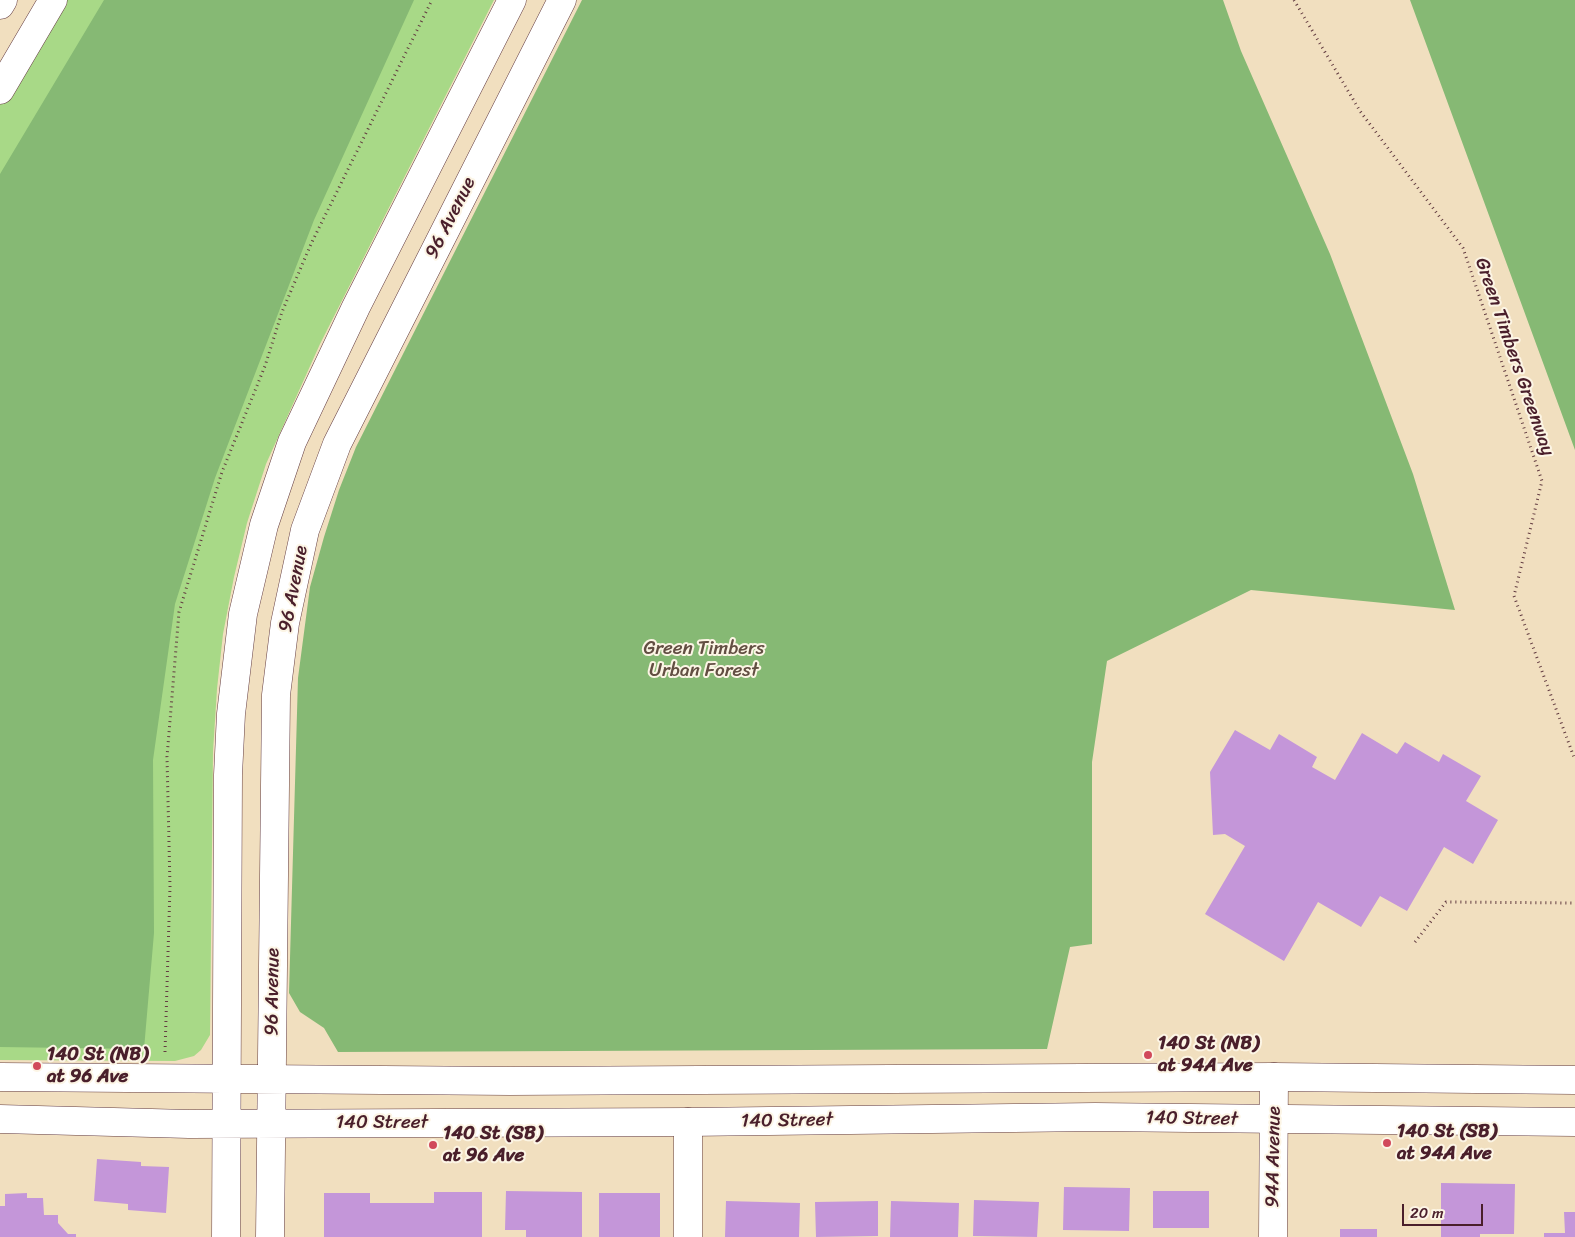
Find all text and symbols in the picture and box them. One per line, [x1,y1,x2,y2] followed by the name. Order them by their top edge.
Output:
[421,174,481,262] street label: 96 Avenue
[1469,255,1559,459] street label: Green Timbers Greenway
[274,544,314,634] street label: 96 Avenue
[643,638,765,682] park label: Green Timbers Urban Forest
[261,948,285,1036] street label: 96 Avenue
[1158,1033,1259,1077] place label: 140 St (NB) at 94A Ave
[47,1044,148,1088] place label: 140 St (NB) at 96 Ave
[1142,1049,1154,1061] marker: 140 St (NB) at 94A Ave
[31,1060,43,1072] marker: 140 St (NB) at 96 Ave
[1262,1106,1286,1208] street label: 94A Avenue
[1146,1107,1238,1131] street label: 140 Street
[741,1109,833,1133] street label: 140 Street
[336,1112,428,1134] street label: 140 Street
[1397,1121,1497,1165] place label: 140 St (SB) at 94A Ave
[443,1123,543,1167] place label: 140 St (SB) at 96 Ave
[1381,1137,1393,1149] marker: 140 St (SB) at 94A Ave
[427,1139,439,1151] marker: 140 St (SB) at 96 Ave
[1405,1194,1486,1226] scale bar
[1410,1200,1444,1226] text: 20 m

